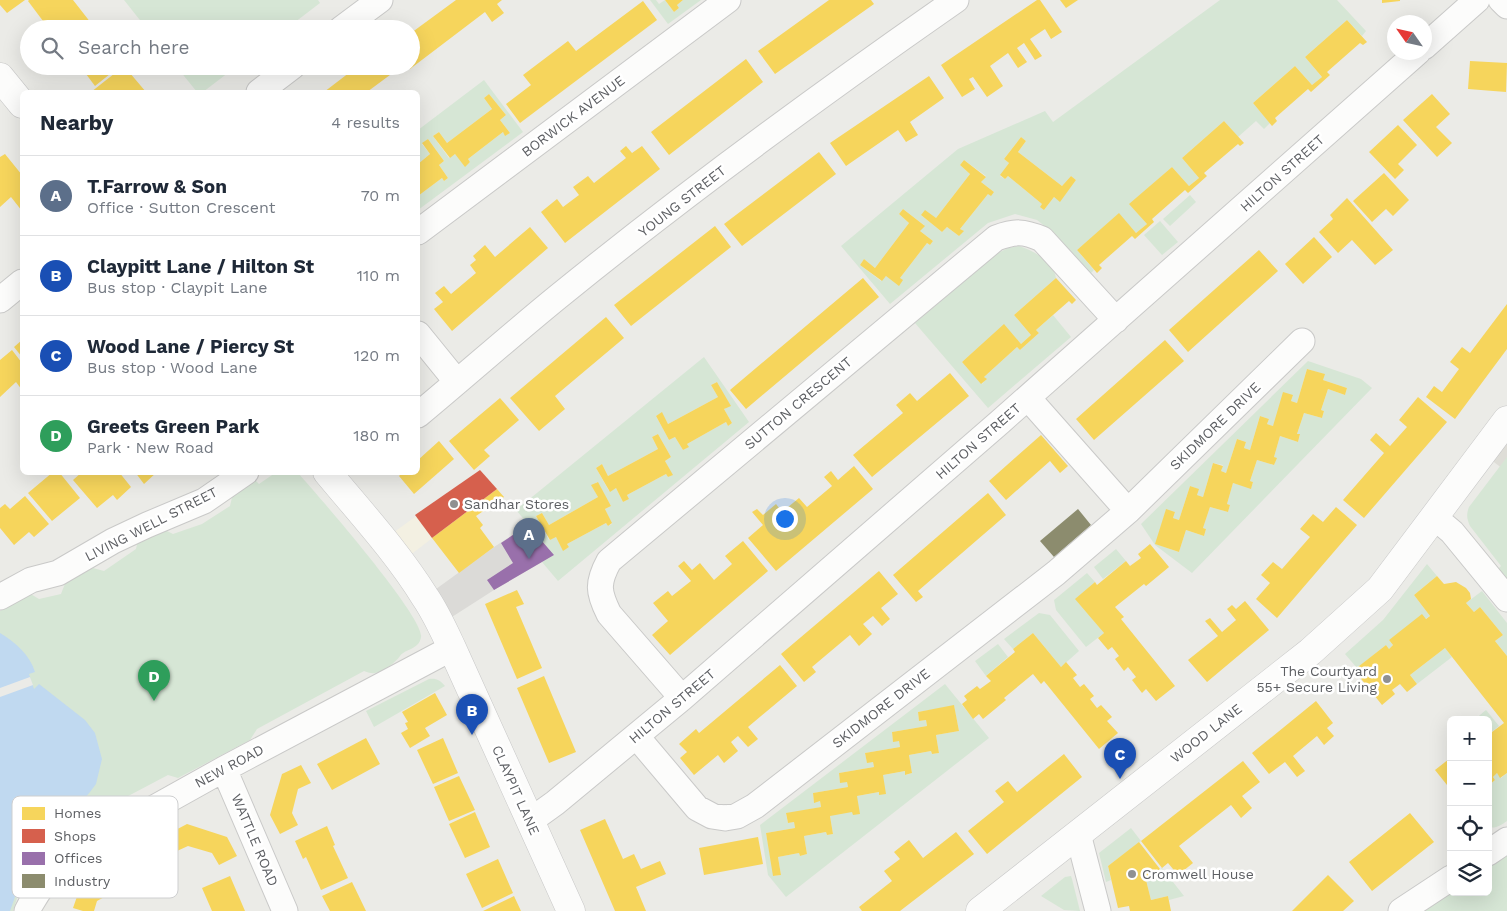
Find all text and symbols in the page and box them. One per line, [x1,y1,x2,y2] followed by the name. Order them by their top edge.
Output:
[1387,15,1432,60] north arrow
[20,20,420,75] search box
[38,34,66,62] icon: search
[78,36,189,59] text: Search here
[518,72,628,160] street label: BORWICK AVENUE
[40,110,113,135] text: Nearby
[331,113,400,132] text: 4 results
[1237,131,1328,215] street label: HILTON STREET
[635,162,729,240] street label: YOUNG STREET
[87,175,227,198] text: T.Farrow & Son
[51,186,61,205] text: A
[361,186,400,205] text: 70 m
[87,198,276,217] text: Office · Sutton Crescent
[87,255,314,278] text: Claypitt Lane / Hilton St
[51,266,61,285] text: B
[357,266,400,285] text: 110 m
[87,278,267,297] text: Bus stop · Claypit Lane
[87,335,294,358] text: Wood Lane / Piercy St
[51,346,61,365] text: C
[354,346,400,365] text: 120 m
[741,353,855,453] street label: SUTTON CRESCENT
[87,358,257,377] text: Bus stop · Wood Lane
[1166,379,1264,473] street label: SKIDMORE DRIVE
[932,399,1024,482] street label: HILTON STREET
[87,415,259,438] text: Greets Green Park
[50,426,62,445] text: D
[353,426,400,445] text: 180 m
[87,438,214,457] text: Park · New Road
[82,483,220,564] street label: LIVING WELL STREET
[464,496,569,512] place label: Sandhar Stores
[448,498,460,510] marker: Sandhar Stores
[772,506,798,532] your location
[513,518,545,559] pin: A
[138,660,170,701] pin: D
[1256,663,1378,695] place label: The Courtyard 55+ Secure Living
[626,665,719,747] street label: HILTON STREET
[829,665,933,751] street label: SKIDMORE DRIVE
[1381,673,1393,685] marker: The Courtyard 55+ Secure Living
[456,694,488,735] pin: B
[1167,700,1245,766] street label: WOOD LANE
[1447,716,1492,896] map controls
[1447,716,1492,761] button: +
[1104,738,1136,779] pin: C
[192,741,266,791] street label: NEW ROAD
[489,743,543,837] street label: CLAYPIT LANE
[1447,761,1492,806] button: −
[228,791,282,889] street label: WATTLE ROAD
[12,796,178,898] legend
[54,805,101,821] text: Homes
[1447,806,1492,851] button: locate
[54,828,96,844] text: Shops
[54,850,103,866] text: Offices
[1447,851,1492,896] button: layers
[1142,866,1254,882] place label: Cromwell House
[1126,868,1138,880] marker: Cromwell House
[54,873,111,889] text: Industry

